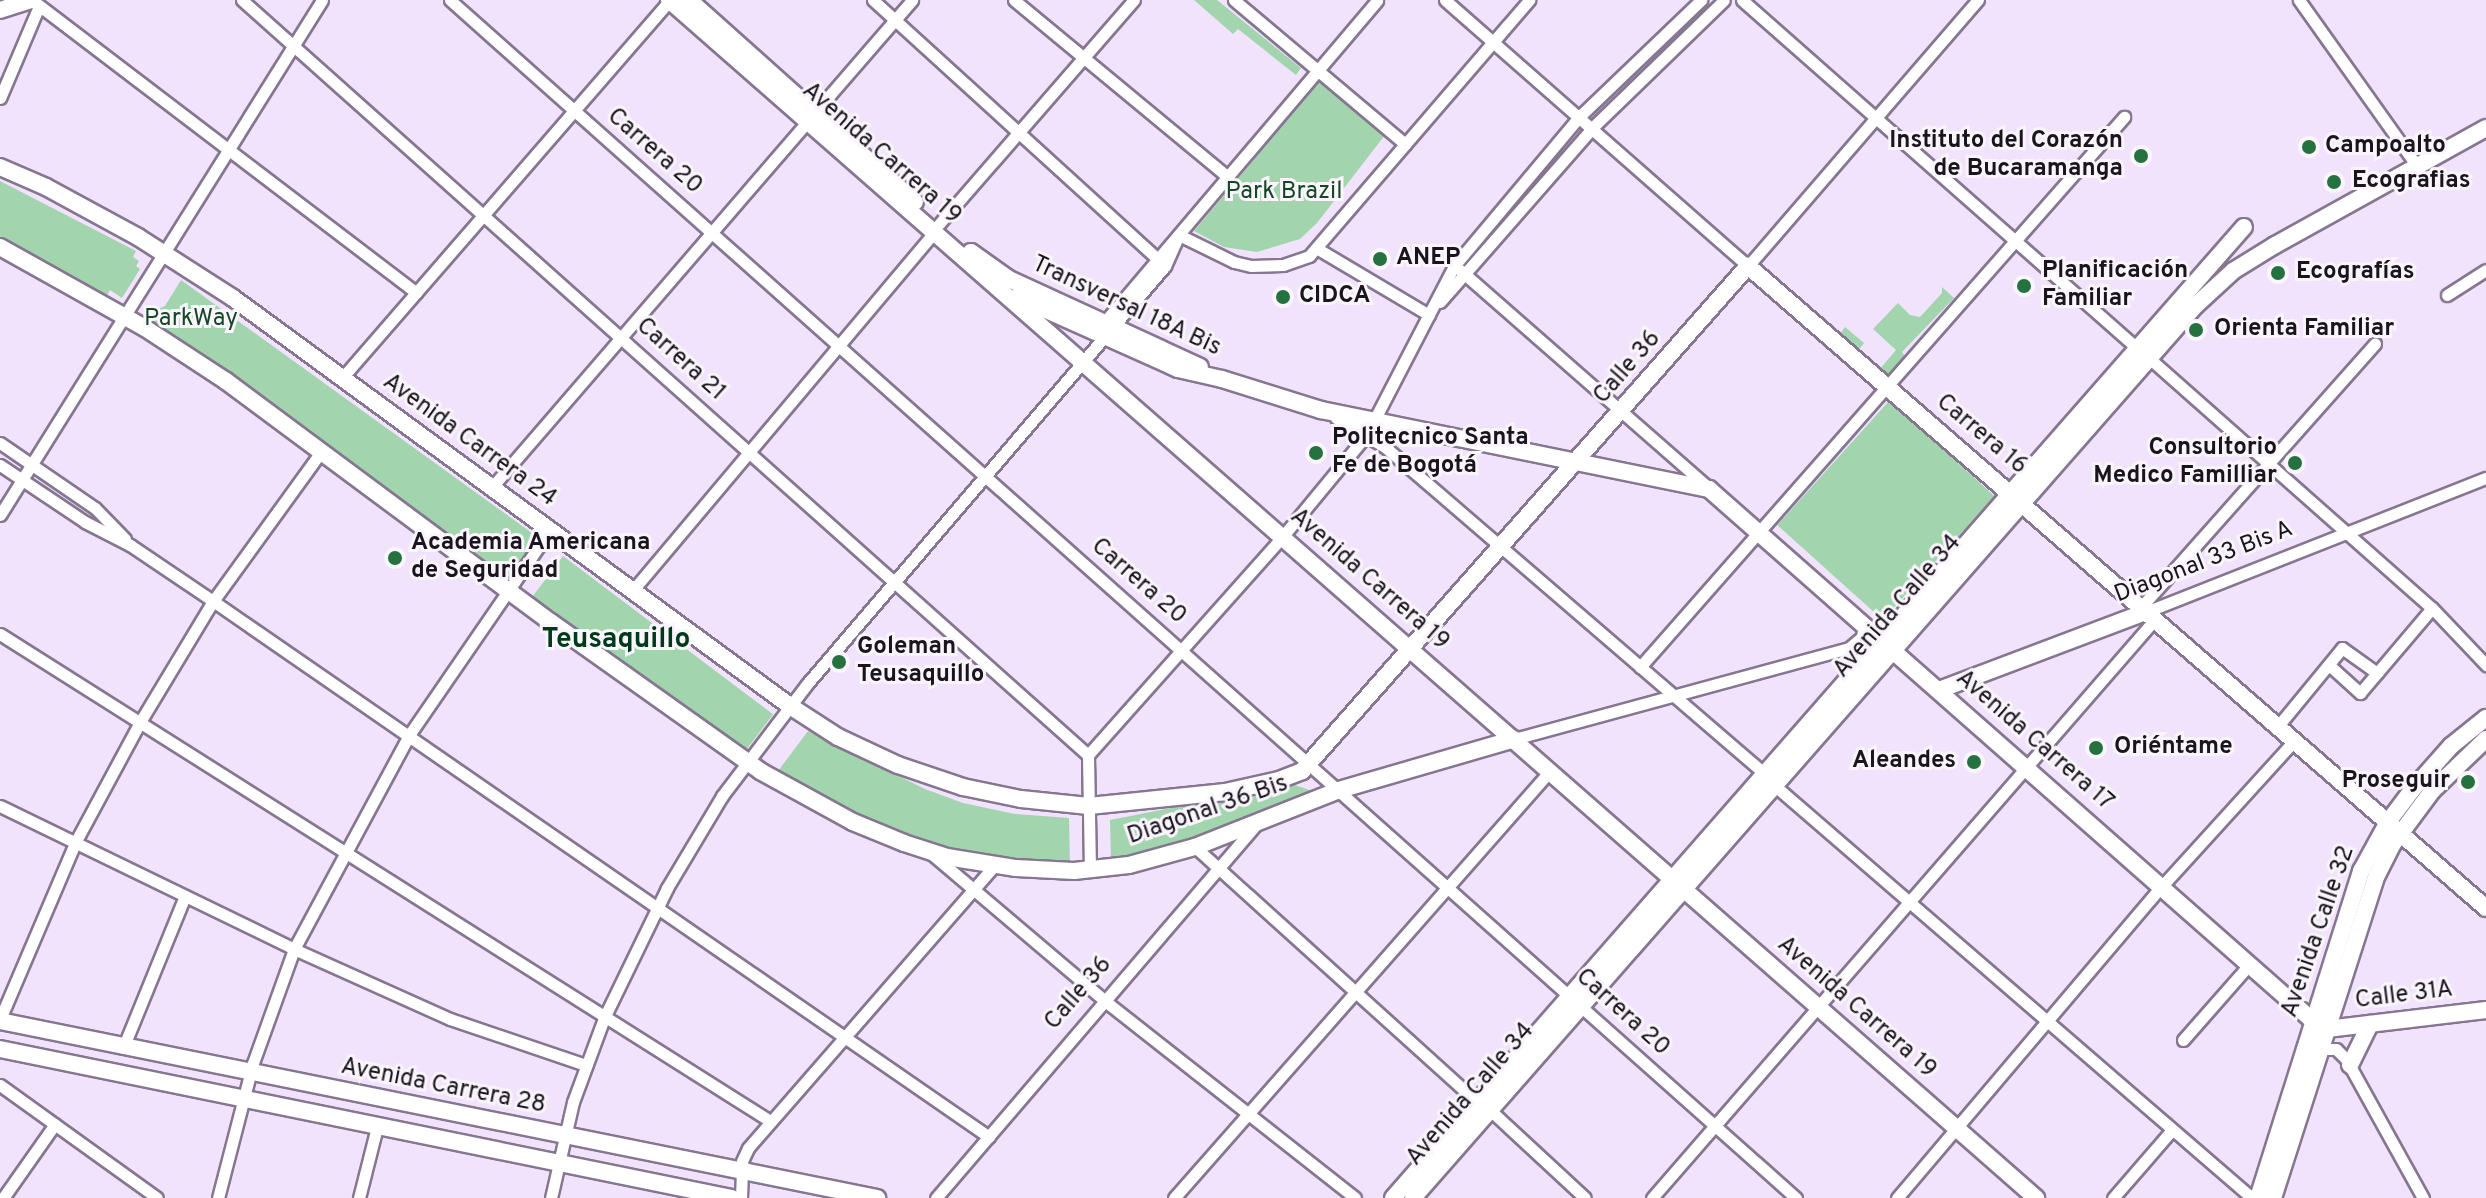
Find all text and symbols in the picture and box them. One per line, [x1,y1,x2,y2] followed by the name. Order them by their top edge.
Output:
[795,77,967,231] street label: Avenida Carrera 19
[600,103,708,201] street label: Carrera 20
[1889,128,2123,184] place label: Instituto del Corazón de Bucaramanga
[2325,133,2446,161] place label: Campoalto
[2300,138,2318,156] marker: Campoalto
[2130,145,2152,167] marker: Instituto del Corazón de Bucaramanga
[2352,168,2470,196] place label: Ecografias
[2323,171,2345,193] marker: Ecografias
[1226,179,1342,207] park label: Park Brazil
[1396,245,1460,273] place label: ANEP
[1026,250,1226,364] street label: Transversal 18A Bis
[1371,250,1389,268] marker: ANEP
[2042,258,2188,314] place label: Planificación Familiar
[2296,259,2414,287] place label: Ecografías
[2267,262,2289,284] marker: Ecografías
[2013,275,2035,297] marker: Planificación Familiar
[1299,283,1370,311] place label: CIDCA
[1274,288,1292,306] marker: CIDCA
[144,306,238,334] park label: ParkWay
[629,312,731,408] street label: Carrera 21
[2214,316,2394,344] place label: Orienta Familiar
[2185,319,2207,341] marker: Orienta Familiar
[1588,325,1668,411] street label: Calle 36
[376,368,562,514] street label: Avenida Carrera 24
[1930,389,2032,481] street label: Carrera 16
[1332,425,1529,481] place label: Politecnico Santa Fe de Bogotá
[2093,435,2277,491] place label: Consultorio Medico Familliar
[1307,444,1325,462] marker: Politecnico Santa Fe de Bogotá
[2284,452,2306,474] marker: Consultorio Medico Familliar
[1283,503,1455,657] street label: Avenida Carrera 19
[2110,516,2298,610] street label: Diagonal 33 Bis A
[1828,529,1968,685] street label: Avenida Calle 34
[411,530,651,586] place label: Academia Americana de Seguridad
[1084,533,1192,631] street label: Carrera 20
[386,549,404,567] marker: Academia Americana de Seguridad
[542,623,690,657] district label: Teusaquillo
[857,634,984,690] place label: Goleman Teusaquillo
[828,651,850,673] marker: Goleman Teusaquillo
[1949,665,2119,817] street label: Avenida Carrera 17
[2114,734,2233,762] place label: Oriéntame
[2085,737,2107,759] marker: Oriéntame
[1852,748,1956,776] place label: Aleandes
[1963,751,1985,773] marker: Aleandes
[2342,768,2450,796] place label: Proseguir
[1124,770,1292,852] street label: Diagonal 36 Bis
[2457,771,2479,793] marker: Proseguir
[2276,842,2362,1022] street label: Avenida Calle 32
[1770,931,1942,1085] street label: Avenida Carrera 19
[1039,951,1119,1037] street label: Calle 36
[1569,963,1675,1063] street label: Carrera 20
[2354,976,2454,1016] street label: Calle 31A
[1401,1017,1541,1173] street label: Avenida Calle 34
[338,1053,548,1121] street label: Avenida Carrera 28

